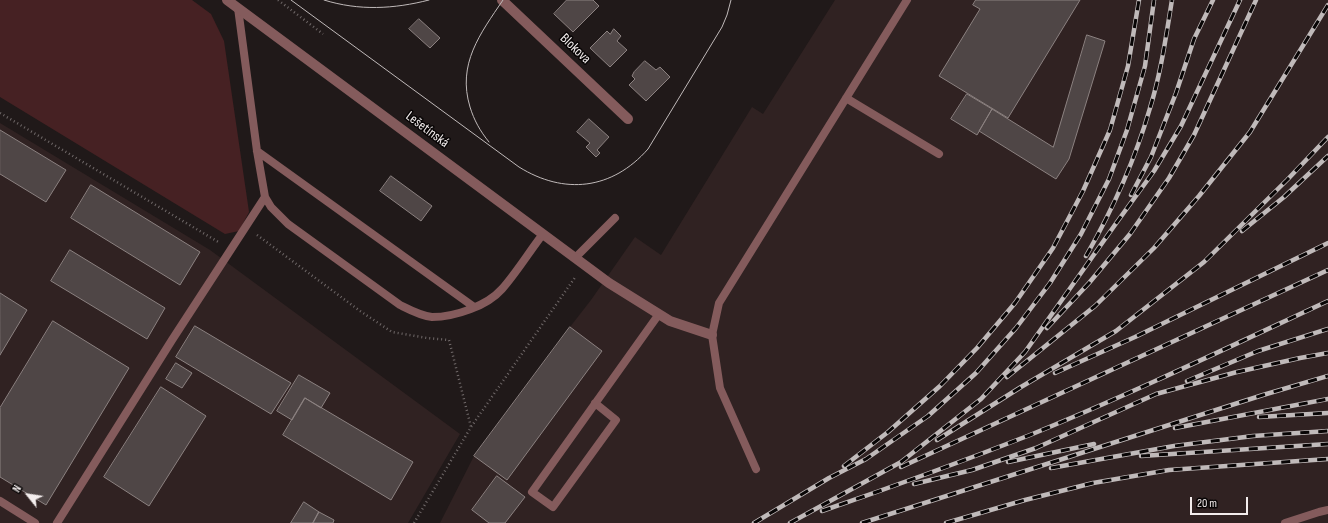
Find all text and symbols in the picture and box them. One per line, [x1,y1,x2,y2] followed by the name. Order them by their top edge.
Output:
[556,30,594,68] street label: Blokova
[402,108,452,152] street label: Lešetínská
[8,475,48,515] north arrow
[10,483,24,495] text: N
[1192,489,1250,515] scale bar
[1197,496,1217,511] text: 20 m

